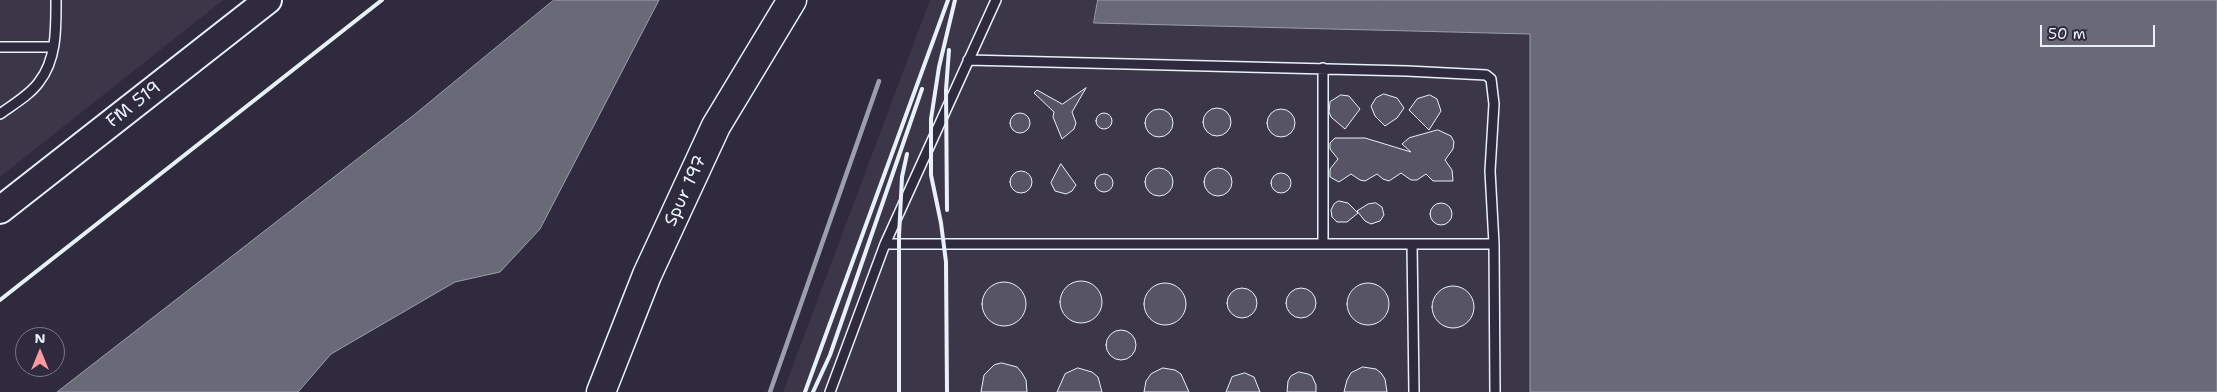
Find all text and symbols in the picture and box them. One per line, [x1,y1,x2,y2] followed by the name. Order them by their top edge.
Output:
[2042,15,2157,47] scale bar
[2048,24,2086,44] text: 50 m
[103,77,165,133] street label: FM 519
[660,152,712,230] street label: Spur 197
[15,327,65,377] north arrow
[34,329,46,347] text: N

